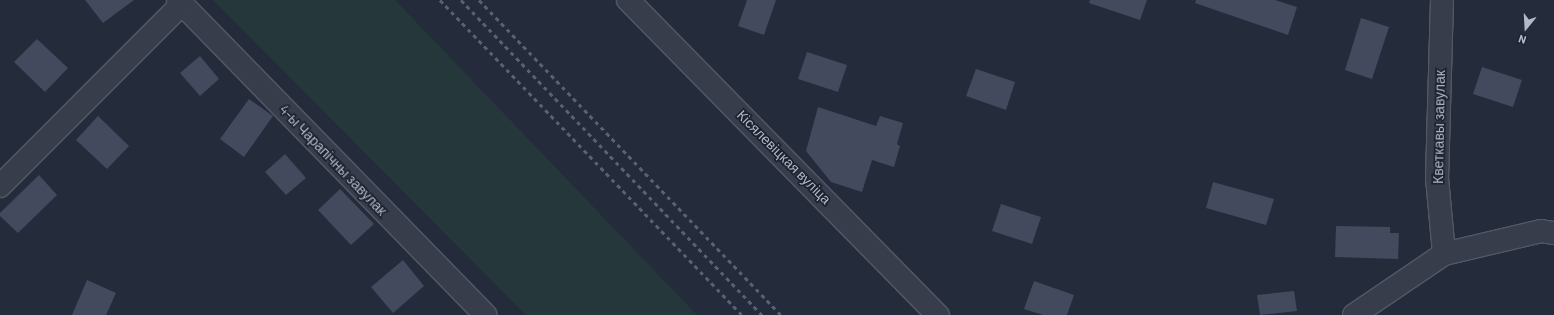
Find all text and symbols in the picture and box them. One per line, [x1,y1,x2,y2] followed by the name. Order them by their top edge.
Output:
[1506,8,1546,48] north arrow
[1517,33,1528,47] text: N
[1430,70,1448,184] street label: Кветкавы завулак
[276,101,390,219] street label: 4-ы Чарапічны завулак
[734,107,834,207] street label: Кісялевіцкая вуліца

